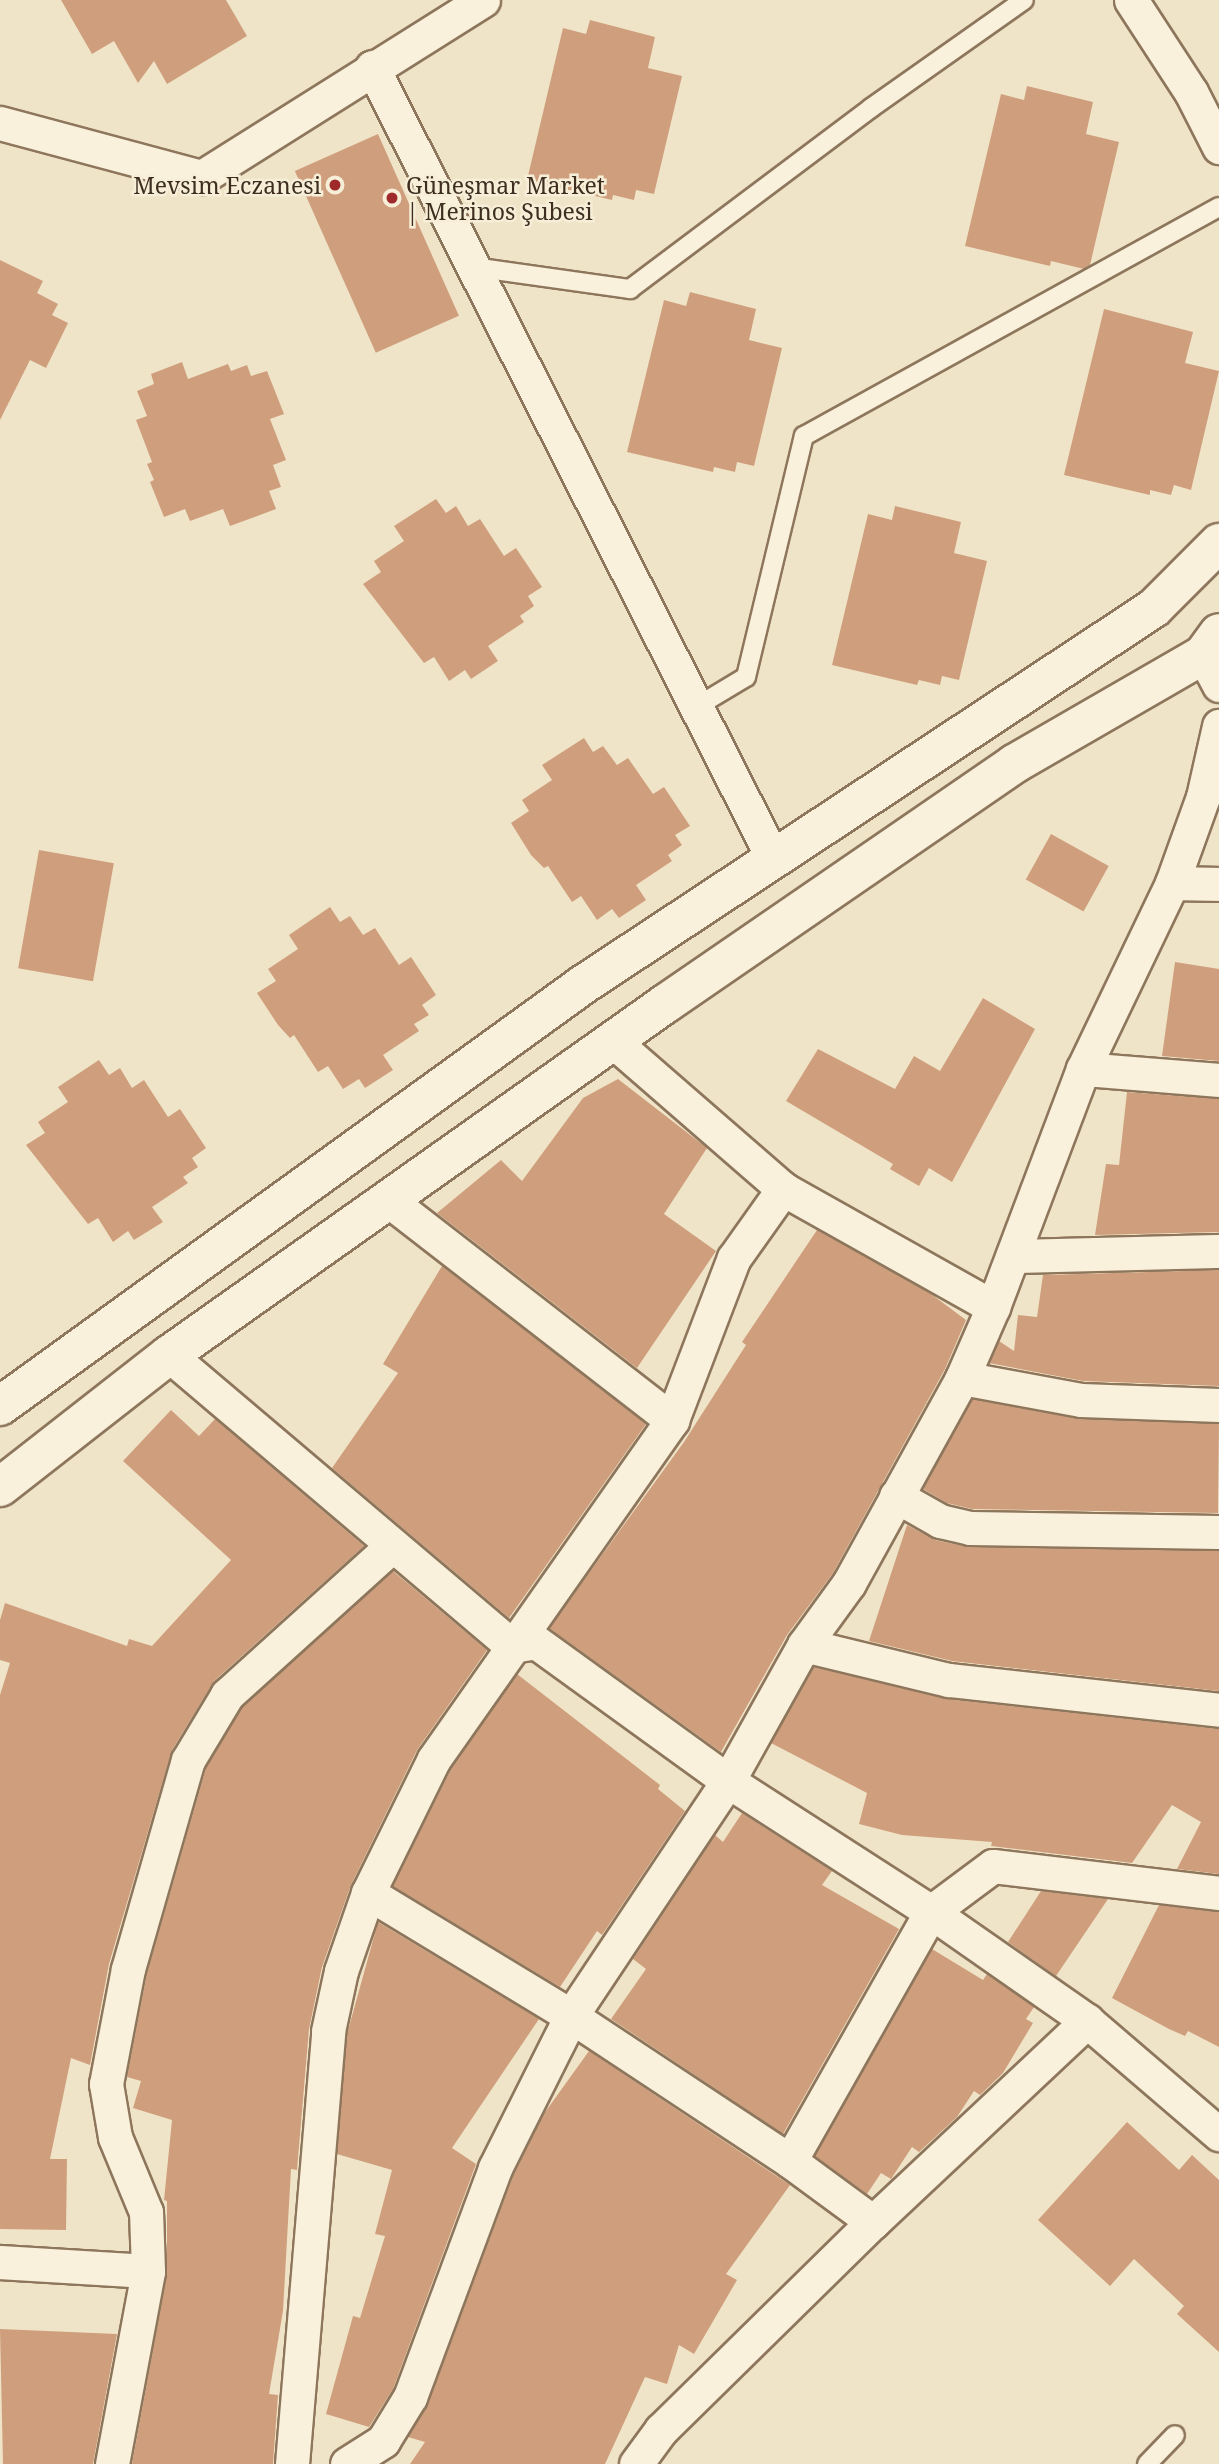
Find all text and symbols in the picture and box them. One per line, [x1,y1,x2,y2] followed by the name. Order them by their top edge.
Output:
[133,171,321,199] place label: Mevsim Eczanesi
[406,171,605,225] place label: Güneşmar Market | Merinos Şubesi
[327,177,343,193] marker: Mevsim Eczanesi
[384,190,400,206] marker: Güneşmar Market | Merinos Şubesi

